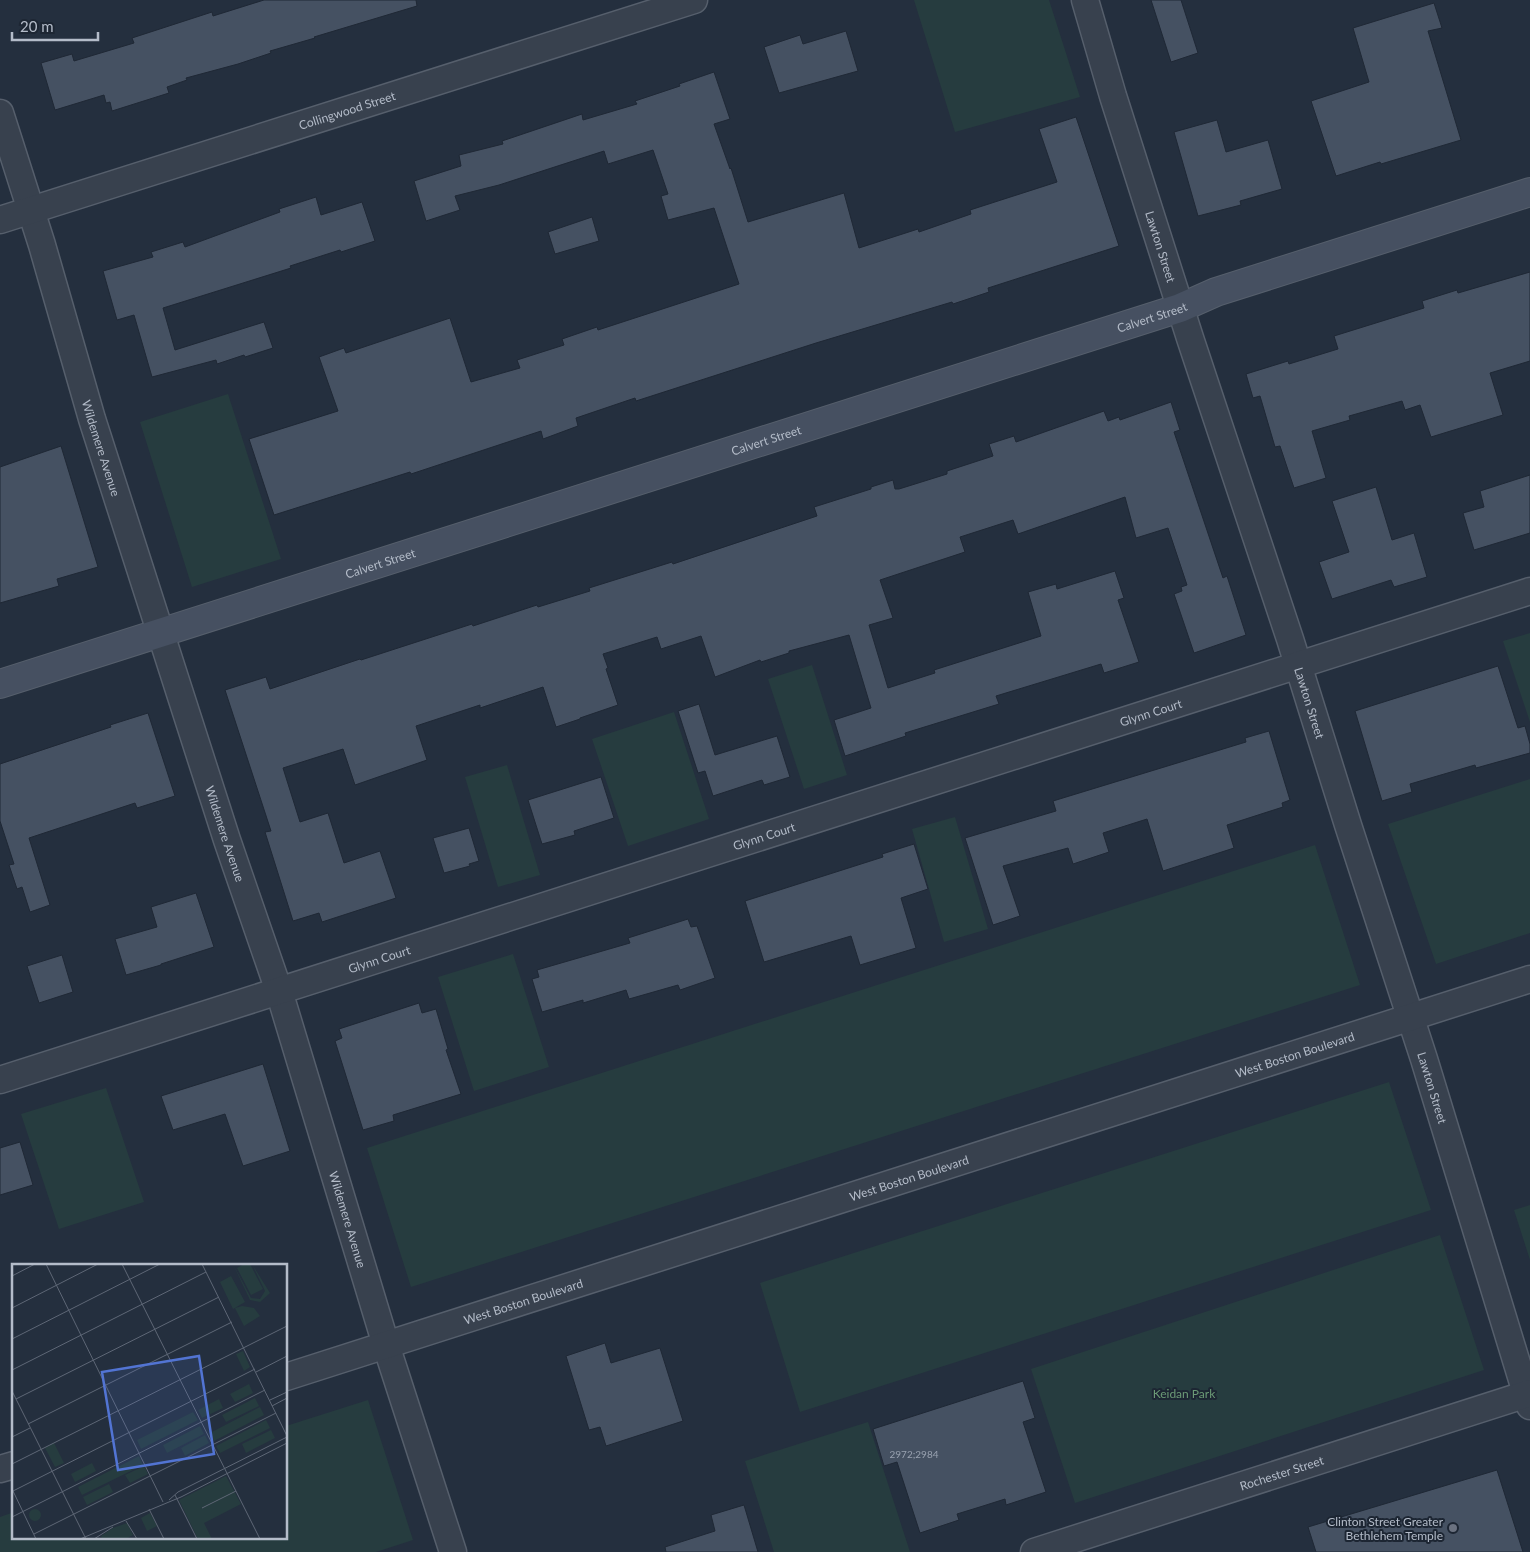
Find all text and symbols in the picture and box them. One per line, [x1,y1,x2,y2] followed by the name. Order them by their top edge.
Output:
[12,10,99,42] scale bar
[20,17,54,35] text: 20 m
[297,87,398,132] street label: Collingwood Street
[1143,209,1179,285] street label: Lawton Street
[1115,298,1190,335] street label: Calvert Street
[79,398,124,498] street label: Wildemere Avenue
[729,422,804,458] street label: Calvert Street
[343,544,418,581] street label: Calvert Street
[1292,665,1328,741] street label: Lawton Street
[1118,695,1184,729] street label: Glynn Court
[202,784,248,884] street label: Wildemere Avenue
[731,819,798,853] street label: Glynn Court
[346,942,413,976] street label: Glynn Court
[1233,1028,1356,1080] street label: West Boston Boulevard
[1415,1050,1451,1126] street label: Lawton Street
[847,1152,970,1204] street label: West Boston Boulevard
[326,1169,370,1270] street label: Wildemere Avenue
[12,1264,288,1540] inset map
[462,1275,585,1327] street label: West Boston Boulevard
[1153,1386,1216,1401] park label: Keidan Park
[889,1448,939,1460] house number: 2972;2984
[1238,1452,1326,1493] street label: Rochester Street
[1327,1514,1444,1543] place label: Clinton Street Greater Bethlehem Temple
[1447,1522,1459,1534] marker: Clinton Street Greater Bethlehem Temple

